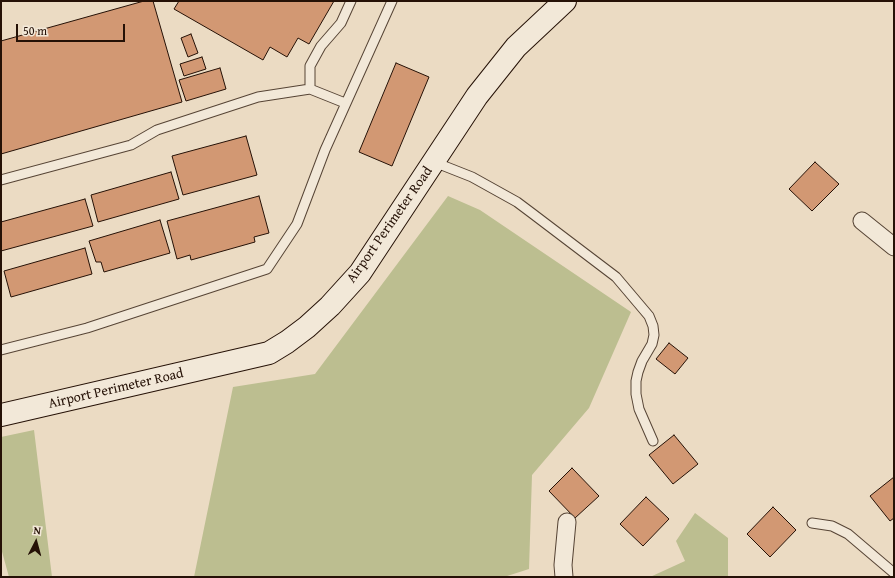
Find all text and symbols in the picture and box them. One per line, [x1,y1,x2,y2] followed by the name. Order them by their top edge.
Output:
[18,16,127,42] scale bar
[23,22,47,39] text: 50 m
[344,164,436,286] street label: Airport Perimeter Road
[47,365,185,413] street label: Airport Perimeter Road
[16,522,56,562] north arrow
[33,522,42,538] text: N

